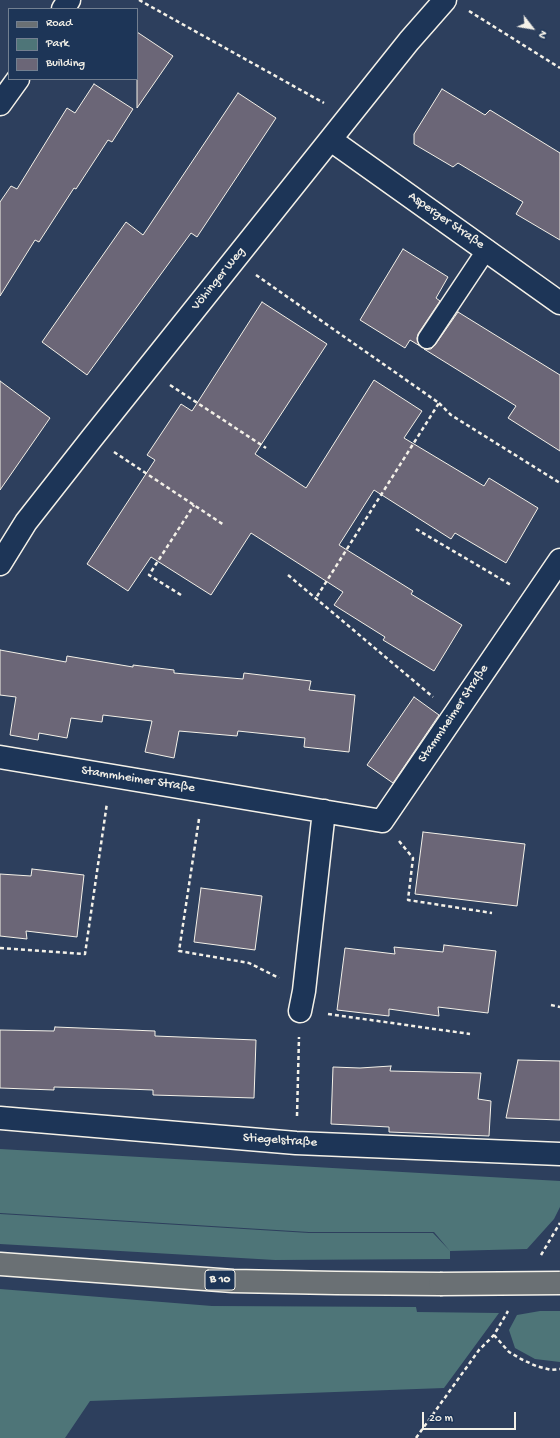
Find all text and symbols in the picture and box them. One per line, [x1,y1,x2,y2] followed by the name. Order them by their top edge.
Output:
[8,8,138,80] legend
[512,8,552,48] north arrow
[46,17,72,31] text: Road
[535,28,549,40] text: N
[46,37,69,51] text: Park
[46,57,85,71] text: Building
[405,189,487,253] street label: Asperger Straße
[189,244,249,314] street label: Vöhinger Weg
[415,662,493,766] street label: Stammheimer Straße
[80,763,196,797] street label: Stammheimer Straße
[242,1131,318,1151] street label: Stiegelstraße
[205,1270,235,1290] road number: B 10
[424,1404,518,1430] scale bar
[429,1412,453,1426] text: 20 m

